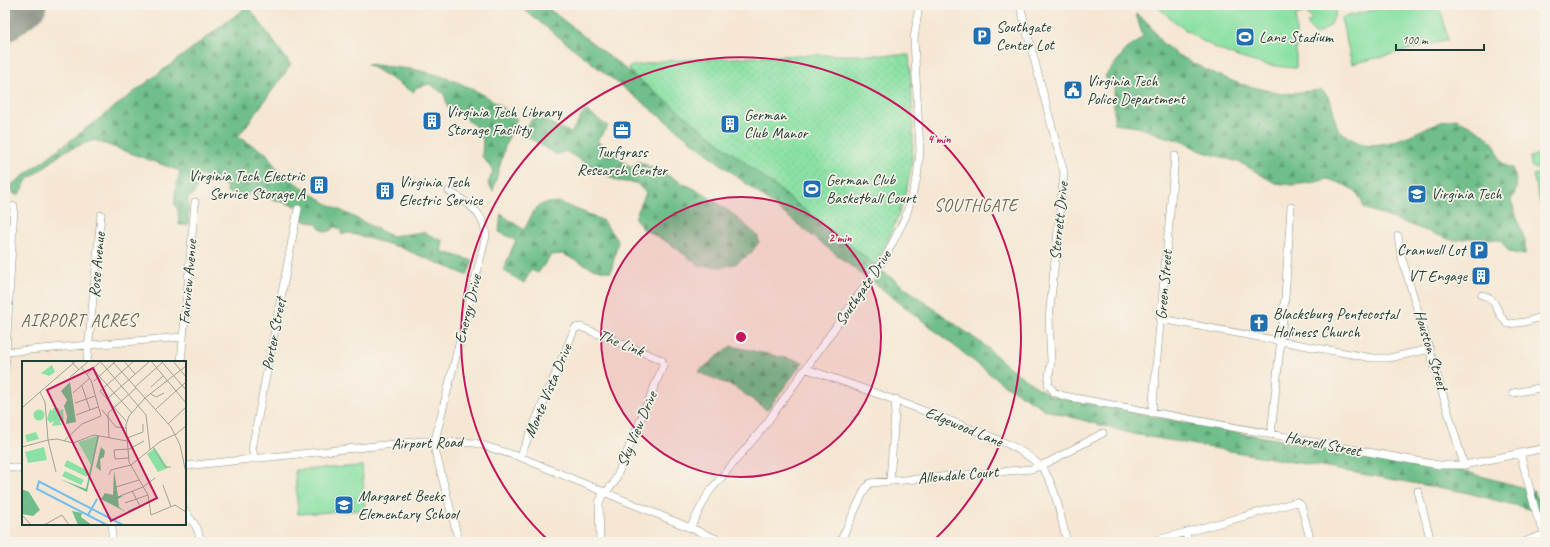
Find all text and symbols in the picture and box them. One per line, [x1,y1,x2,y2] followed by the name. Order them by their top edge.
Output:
[996,17,1056,55] place label: Southgate Center Lot
[971,25,993,47] parking icon: Southgate Center Lot
[1234,26,1256,48] sports icon: Lane Stadium
[1396,26,1484,52] scale bar
[1259,27,1335,47] place label: Lane Stadium
[1402,32,1429,48] text: 100 m
[1087,71,1186,109] place label: Virginia Tech Police Department
[1062,79,1084,101] public building icon: Virginia Tech Police Department
[446,102,563,140] place label: Virginia Tech Library Storage Facility
[744,105,810,143] place label: German Club Manor
[421,110,443,132] building icon: Virginia Tech Library Storage Facility
[719,113,741,135] building icon: German Club Manor
[611,119,633,141] office icon: Turfgrass Research Center
[928,131,951,147] text: 4 min
[577,142,669,180] place label: Turfgrass Research Center
[189,166,306,204] place label: Virginia Tech Electric Service Storage A
[826,170,918,208] place label: German Club Basketball Court
[399,172,484,210] place label: Virginia Tech Electric Service
[308,174,330,196] building icon: Virginia Tech Electric Service Storage A
[801,178,823,200] sports icon: German Club Basketball Court
[1045,179,1073,261] street label: Sterrett Drive
[374,180,396,202] building icon: Virginia Tech Electric Service
[1406,183,1428,205] school or university icon: Virginia Tech
[1431,184,1503,204] place label: Virginia Tech
[934,195,1019,216] district label: SOUTHGATE
[84,230,110,298] street label: Rose Avenue
[829,230,852,246] text: 2 min
[174,237,202,325] street label: Fairview Avenue
[1468,239,1490,261] parking icon: Cranwell Lot
[1397,240,1468,260] place label: Cranwell Lot
[830,245,897,330] street label: Southgate Drive
[1151,248,1177,321] street label: Green Street
[1470,265,1492,287] building icon: VT Engage
[1408,266,1469,286] place label: VT Engage
[450,271,487,345] street label: Energy Drive
[257,293,291,372] street label: Porter Street
[1273,304,1401,342] place label: Blacksburg Pentecostal Holiness Church
[1409,307,1453,395] street label: Houston Street
[21,310,140,331] district label: AIRPORT ACRES
[1248,312,1270,334] church icon: Blacksburg Pentecostal Holiness Church
[595,325,648,362] street label: The Link
[734,330,748,344] centre of rings
[519,340,577,441] street label: Monte Vista Drive
[22,361,186,525] inset map
[612,387,662,470] street label: Sky View Drive
[922,402,1007,452] street label: Edgewood Lane
[1284,427,1364,461] street label: Harrell Street
[391,432,465,454] street label: Airport Road
[917,461,1001,488] street label: Allendale Court
[358,486,461,524] place label: Margaret Beeks Elementary School
[333,494,355,516] school or university icon: Margaret Beeks Elementary School

